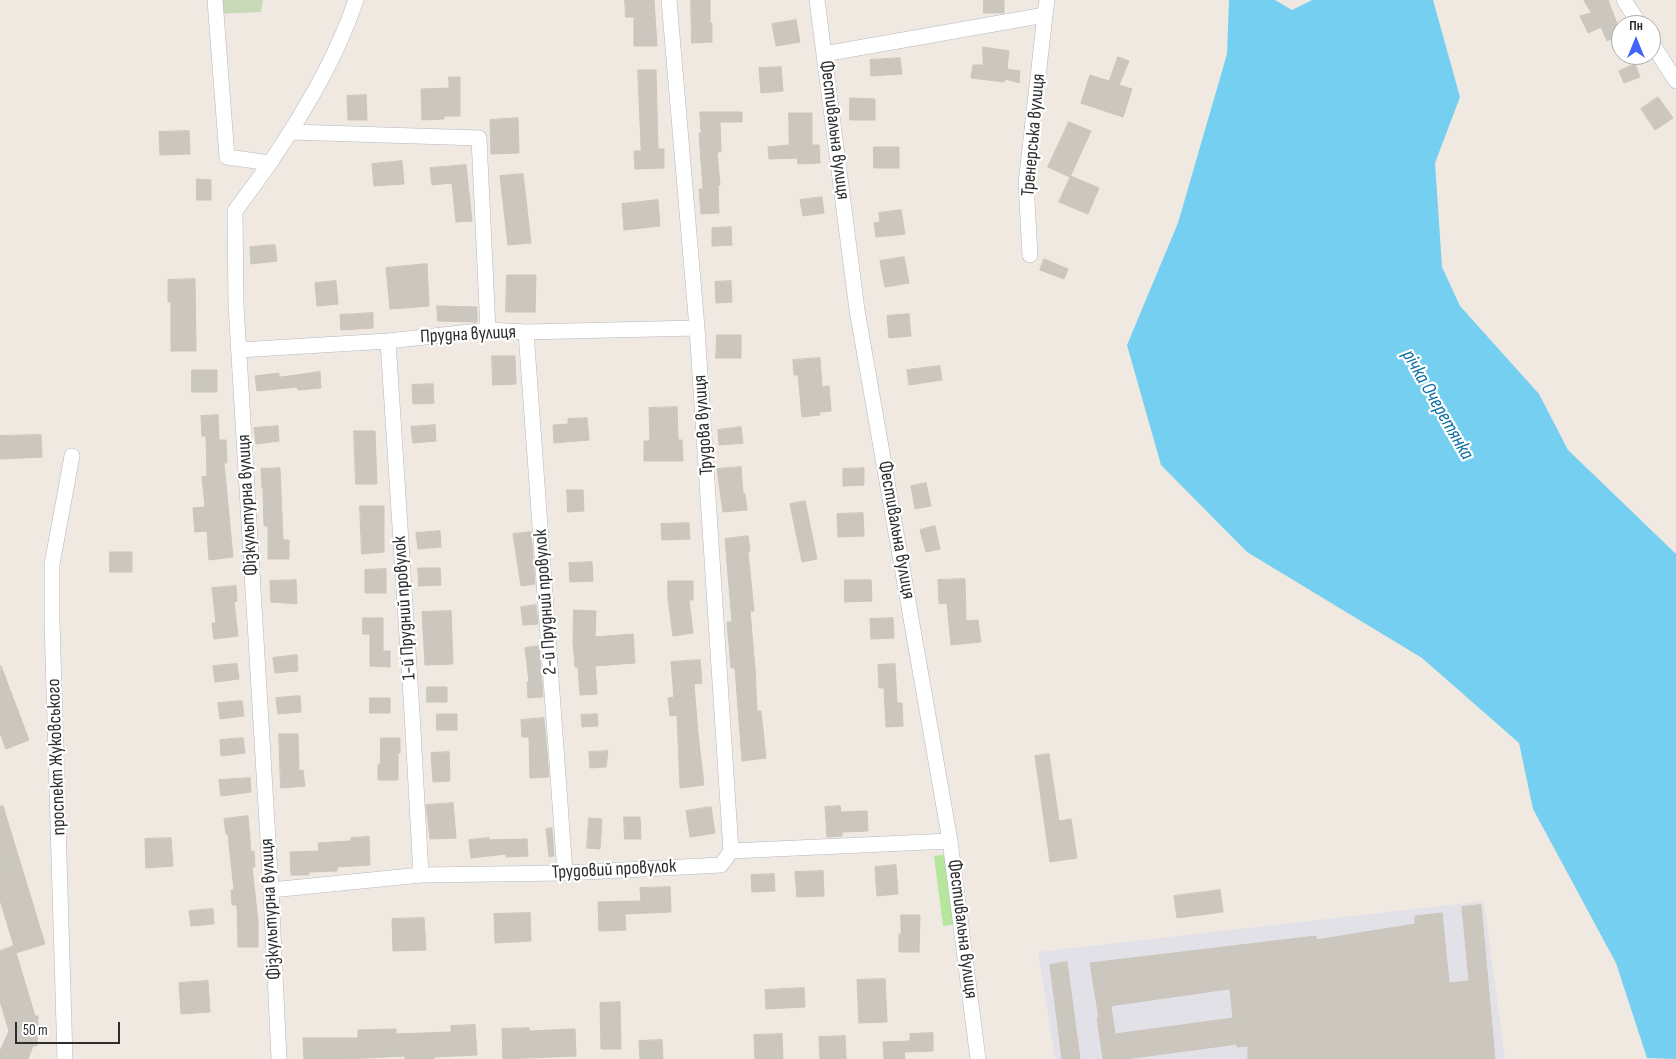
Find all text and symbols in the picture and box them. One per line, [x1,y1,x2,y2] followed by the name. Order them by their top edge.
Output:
[1611,15,1661,65] north arrow
[1629,17,1643,34] text: Пн
[814,59,854,201] street label: Фестивальна вулиця
[1017,73,1051,197] street label: Тренерська вулиця
[420,321,516,349] street label: Прудна вулиця
[1396,346,1478,464] water label: річка Очеретянка
[689,374,719,476] street label: Трудова вулиця
[233,434,263,576] street label: Фізкультурна вулиця
[873,459,919,601] street label: Фестивальна вулиця
[530,528,562,676] street label: 2-й Прудний провулок
[389,535,421,681] street label: 1-й Прудний провулок
[43,678,71,836] street label: проспект Жуковського
[256,838,286,980] street label: Фізкультурна вулиця
[551,855,677,885] street label: Трудовий провулок
[942,858,982,1000] street label: Фестивальна вулиця
[18,1012,122,1044] scale bar
[23,1021,48,1040] text: 50 m

